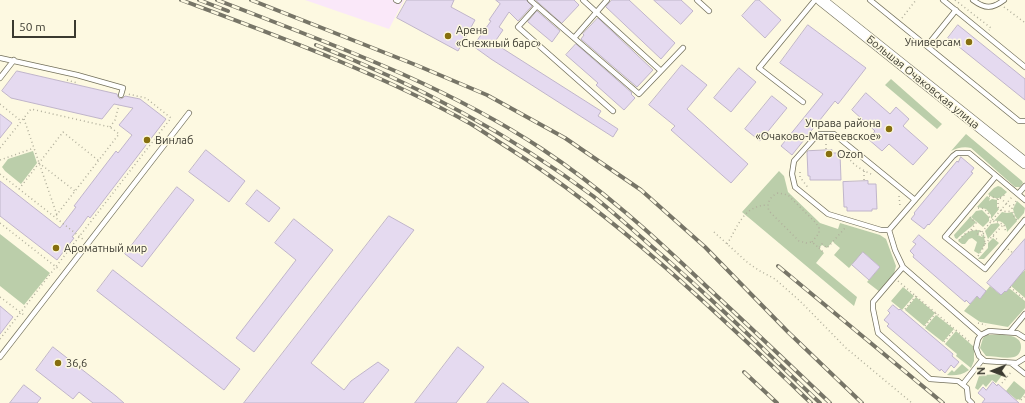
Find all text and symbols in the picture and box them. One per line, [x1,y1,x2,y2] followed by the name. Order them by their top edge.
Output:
[14,12,78,38] scale bar
[19,20,46,33] text: 50 m
[456,23,541,49] place label: Арена «Снежный барс»
[443,31,453,41] marker: Арена «Снежный барс»
[864,32,982,132] street label: Большая Очаковская улица
[905,35,961,49] place label: Универсам
[964,37,974,47] marker: Универсам
[756,116,881,142] place label: Управа района «Очаково-Матвеевское»
[884,124,894,134] marker: Управа района «Очаково-Матвеевское»
[155,133,193,147] place label: Винлаб
[142,135,152,145] marker: Винлаб
[837,147,863,161] place label: Ozon
[824,149,834,159] marker: Ozon
[64,241,147,255] place label: Ароматный мир
[51,243,61,253] marker: Ароматный мир
[973,351,1013,391] north arrow
[66,356,87,370] place label: 36,6
[53,358,63,368] marker: 36,6
[975,367,987,375] text: N

